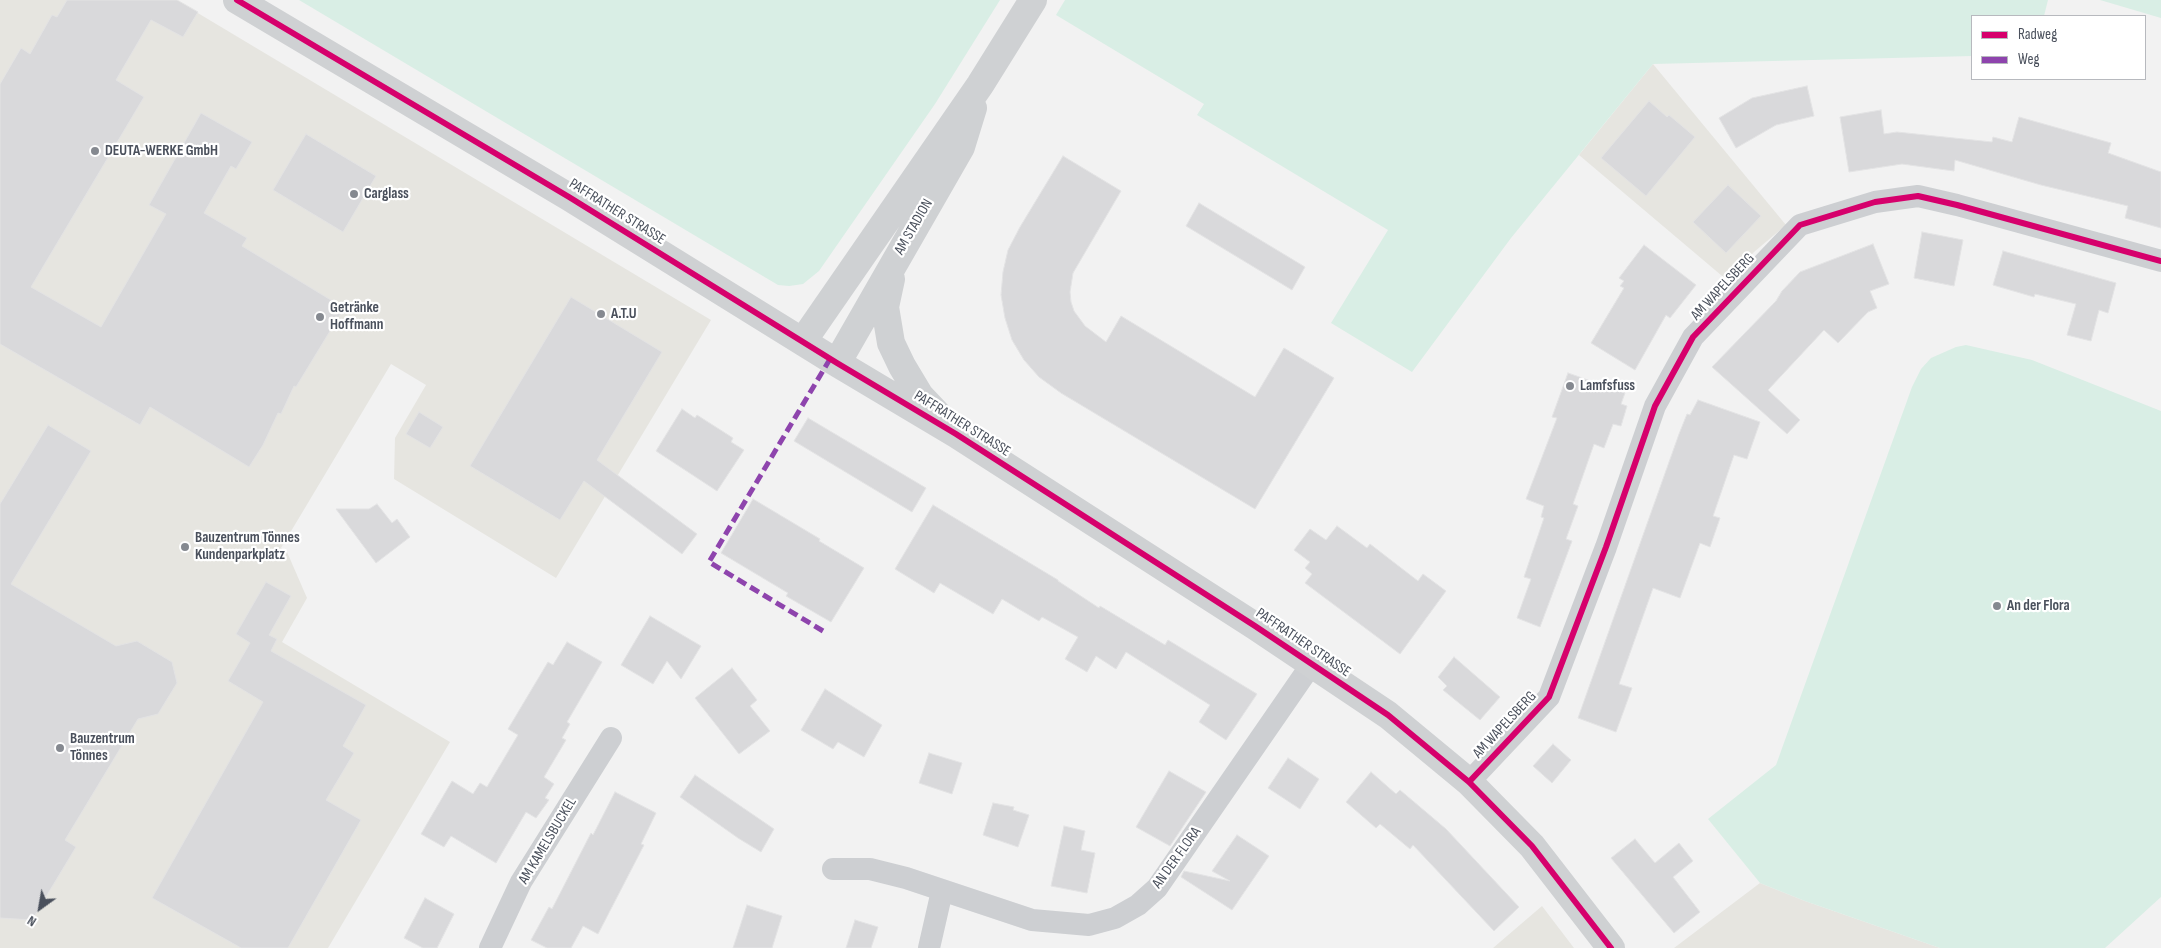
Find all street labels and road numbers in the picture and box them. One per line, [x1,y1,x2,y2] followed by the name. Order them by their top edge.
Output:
[565,175,669,249] street label: PAFFRATHER STRASSE
[891,196,937,258] street label: AM STADION
[1687,250,1759,324] street label: AM WAPELSBERG
[910,387,1014,461] street label: PAFFRATHER STRASSE
[1252,605,1354,681] street label: PAFFRATHER STRASSE
[1469,688,1541,762] street label: AM WAPELSBERG
[515,794,581,888] street label: AM KAMELSBUCKEL
[1149,824,1205,892] street label: AN DER FLORA

